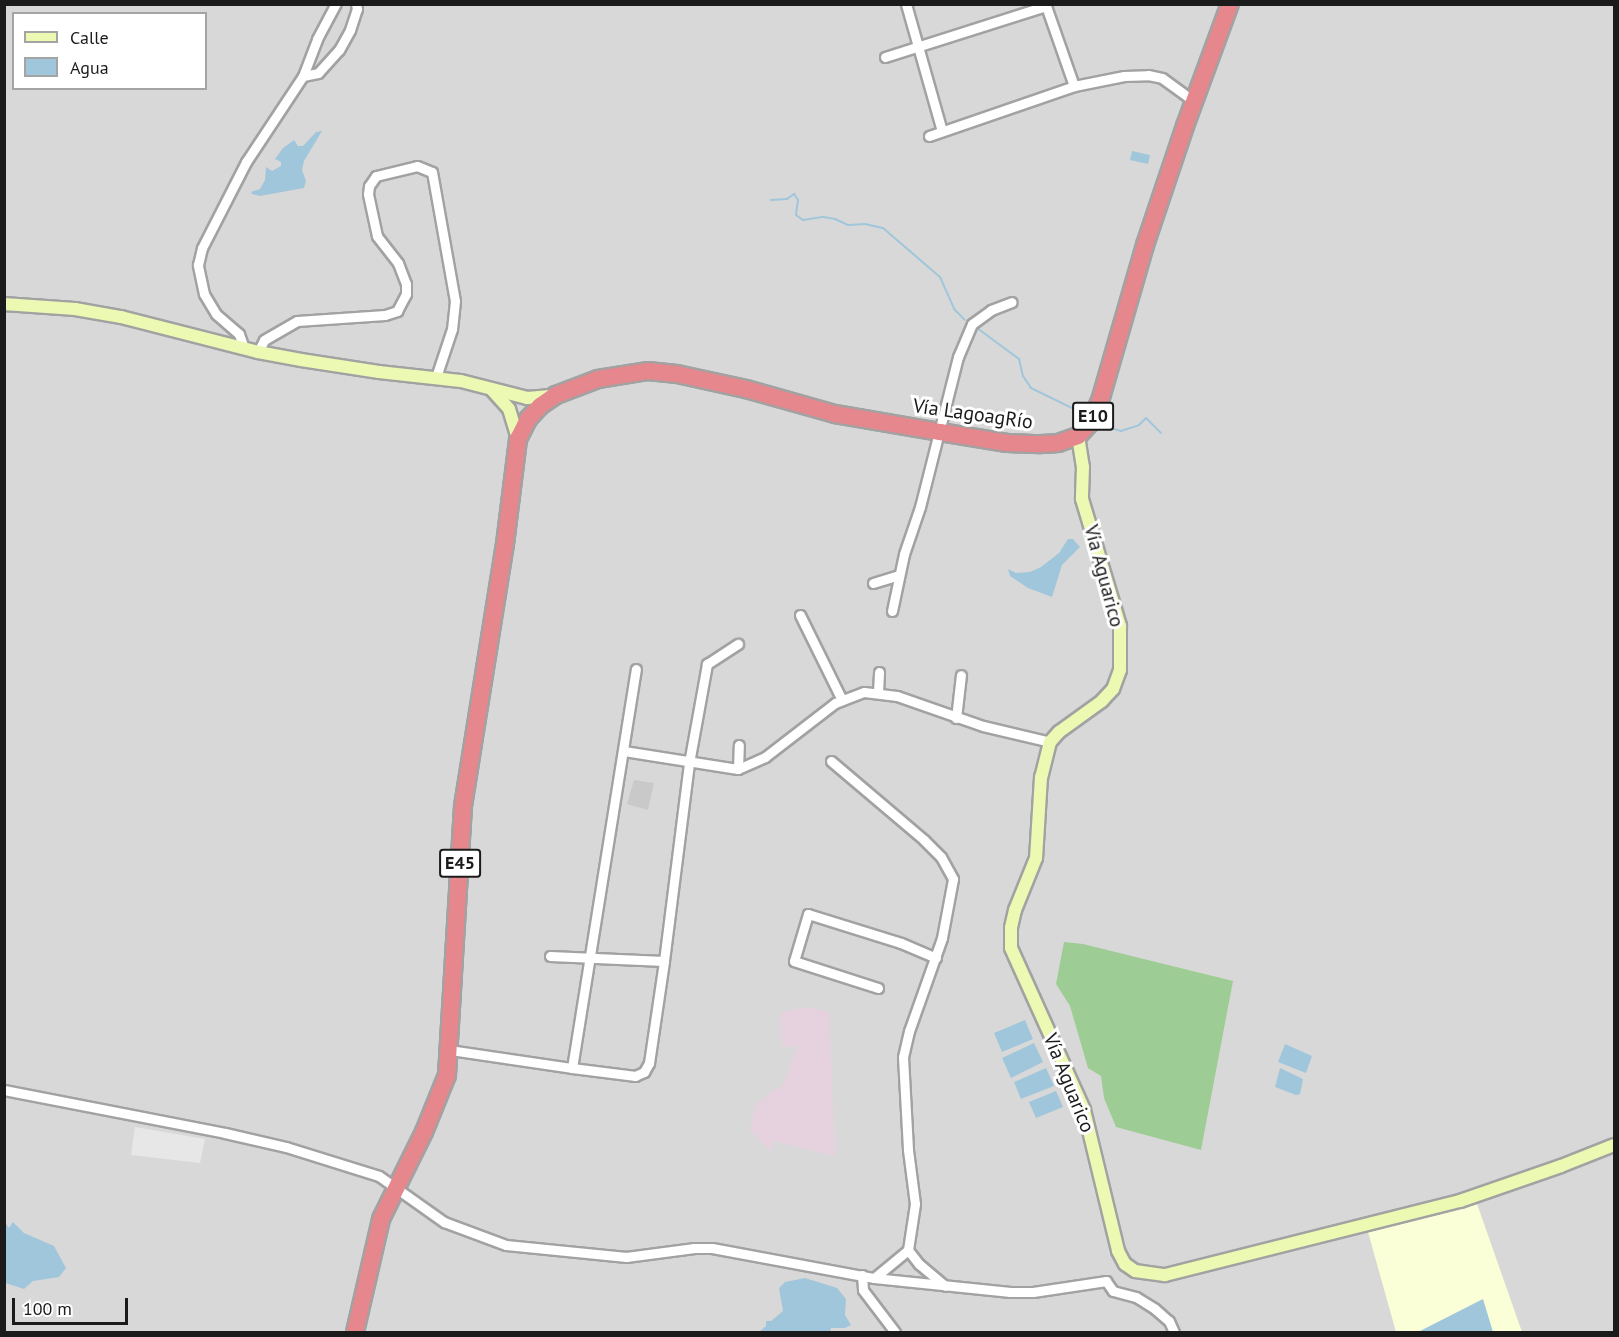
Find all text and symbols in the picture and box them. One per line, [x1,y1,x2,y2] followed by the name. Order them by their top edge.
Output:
[12,12,207,90] legend
[70,26,109,49] text: Calle
[70,56,109,79] text: Agua
[912,394,1034,434] street label: Vía LagoagRío
[1072,401,1114,431] road number: E10
[1079,522,1129,630] street label: Vía Aguarico
[439,848,481,878] road number: E45
[1038,1030,1100,1136] street label: Vía Aguarico
[15,1286,130,1324] scale bar
[23,1297,72,1320] text: 100 m

